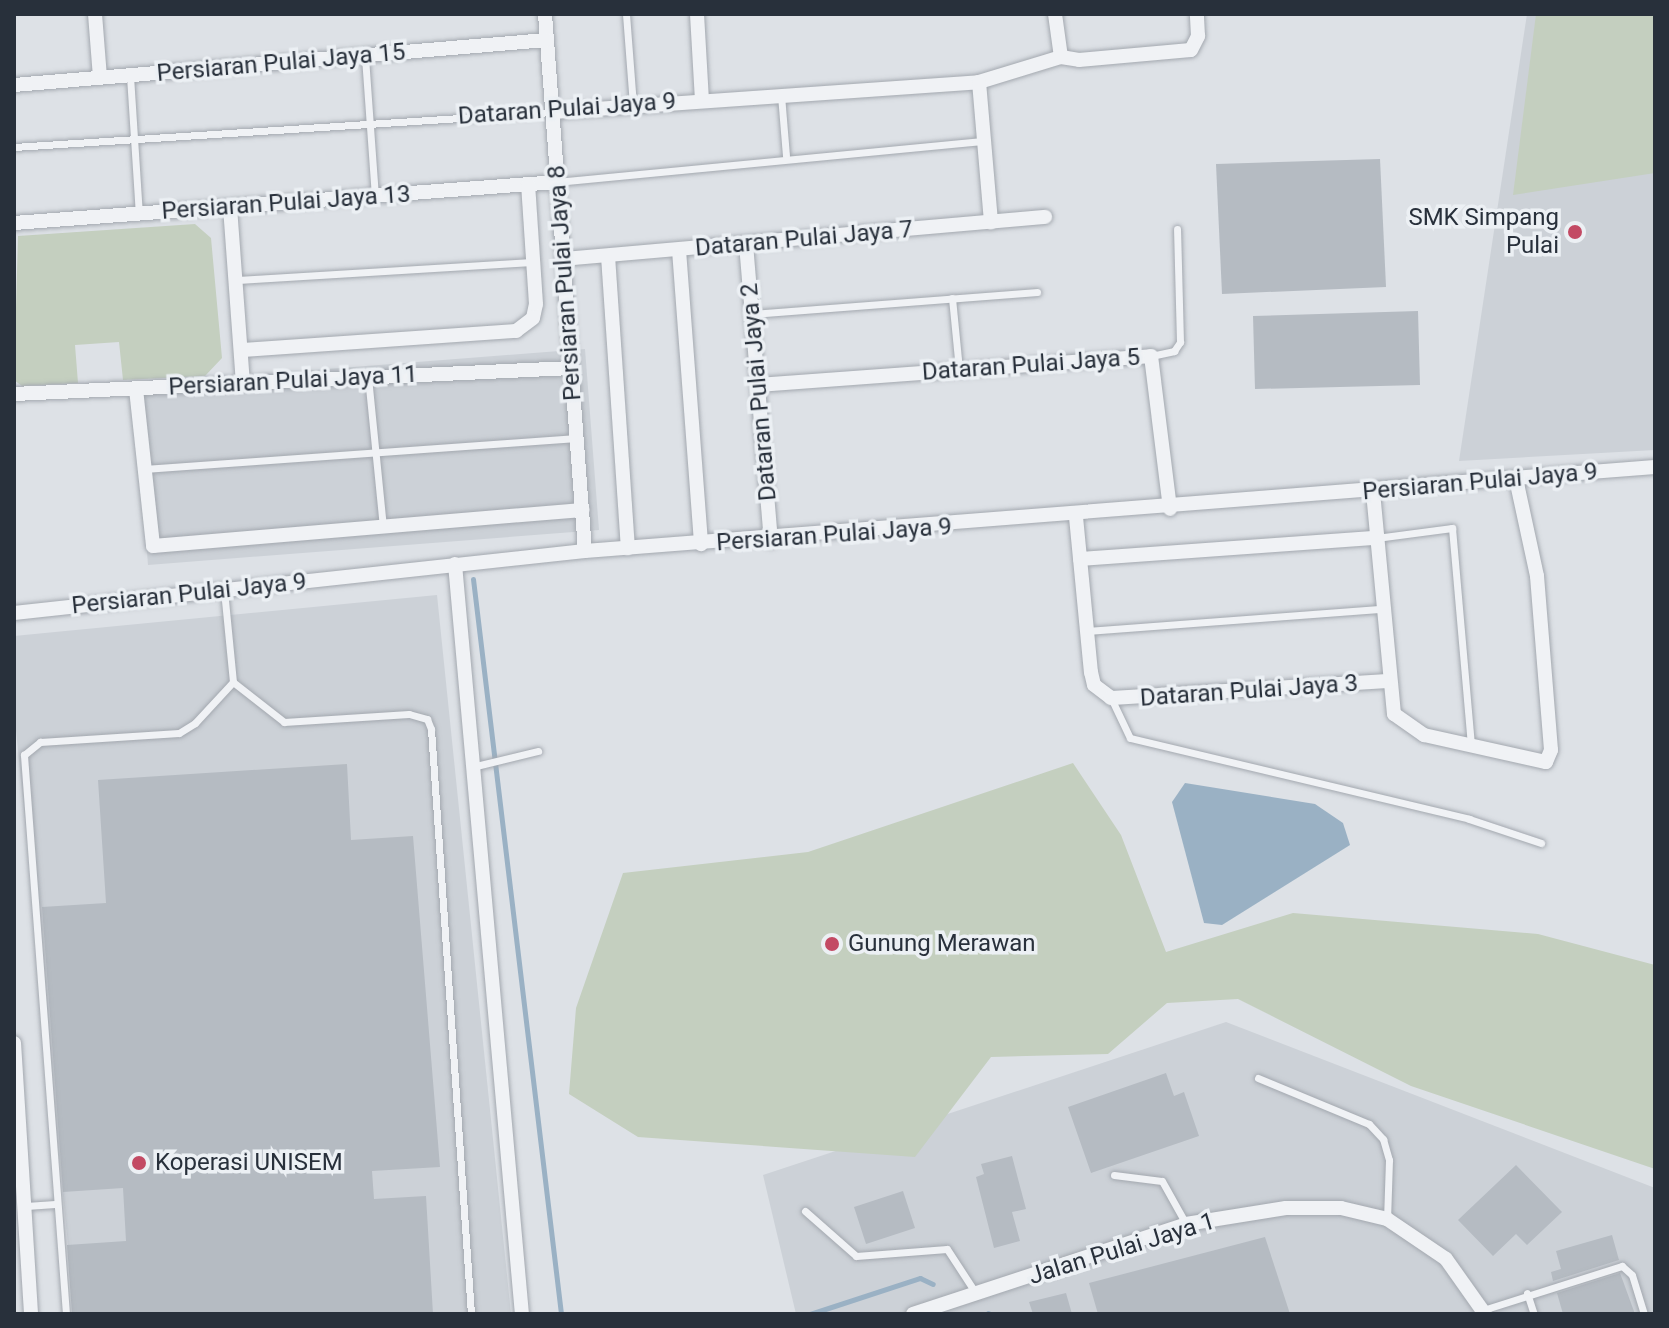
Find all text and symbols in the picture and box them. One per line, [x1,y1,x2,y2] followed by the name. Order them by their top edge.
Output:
[156,38,406,88] street label: Persiaran Pulai Jaya 15
[457,87,677,131] street label: Dataran Pulai Jaya 9
[542,164,588,402] street label: Persiaran Pulai Jaya 8
[161,180,411,226] street label: Persiaran Pulai Jaya 13
[1408,204,1559,260] place label: SMK Simpang Pulai
[694,215,914,263] street label: Dataran Pulai Jaya 7
[1566,223,1584,241] marker: SMK Simpang Pulai
[735,282,783,502] street label: Dataran Pulai Jaya 2
[921,343,1141,387] street label: Dataran Pulai Jaya 5
[168,360,418,402] street label: Persiaran Pulai Jaya 11
[1361,457,1599,507] street label: Persiaran Pulai Jaya 9
[715,512,953,558] street label: Persiaran Pulai Jaya 9
[70,567,308,621] street label: Persiaran Pulai Jaya 9
[1139,669,1359,713] street label: Dataran Pulai Jaya 3
[848,930,1035,958] place label: Gunung Merawan
[823,935,841,953] marker: Gunung Merawan
[155,1149,343,1177] place label: Koperasi UNISEM
[130,1154,148,1172] marker: Koperasi UNISEM
[1025,1207,1219,1291] street label: Jalan Pulai Jaya 1

